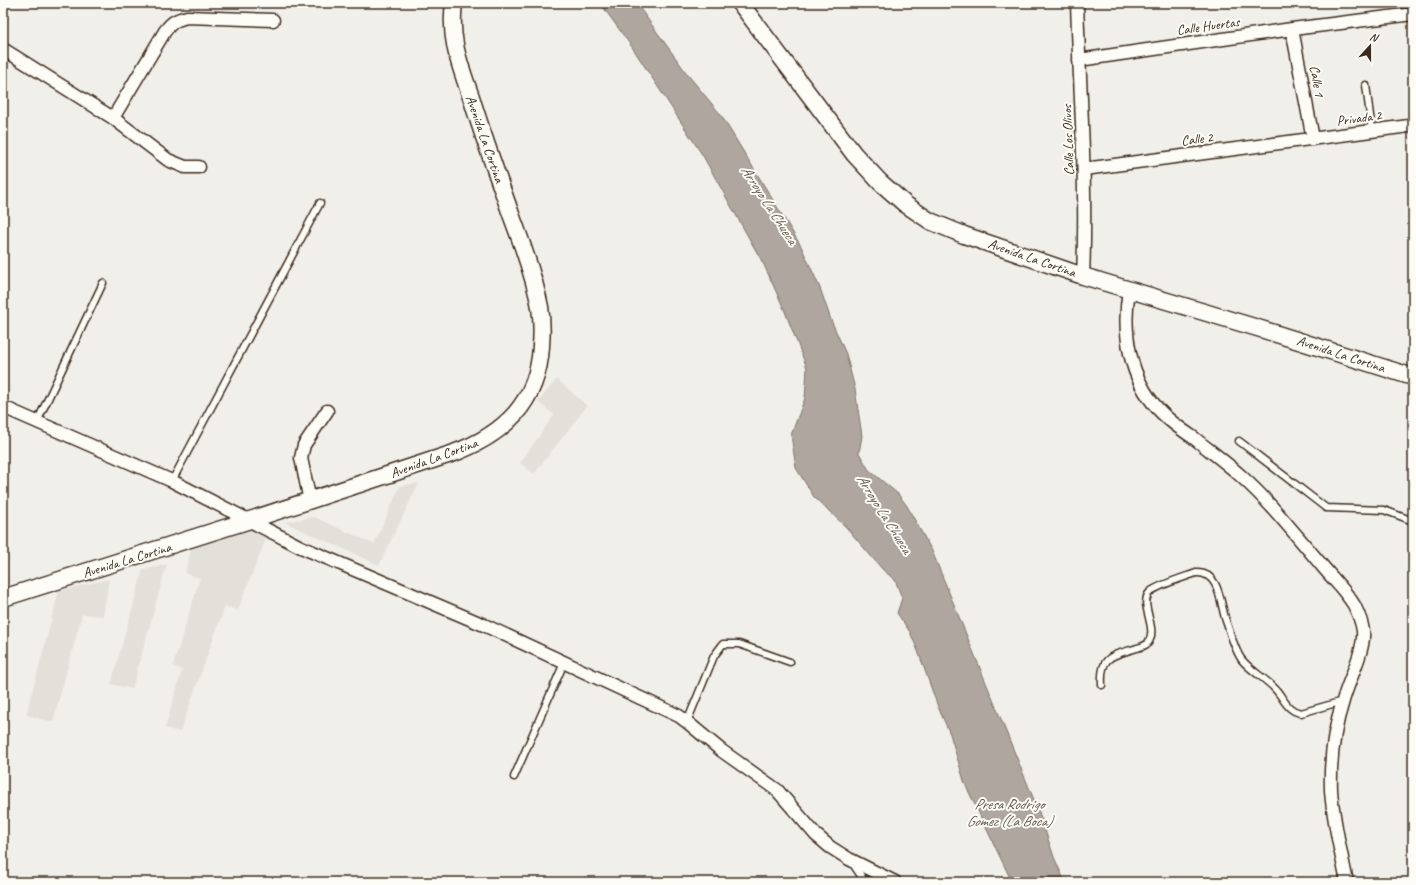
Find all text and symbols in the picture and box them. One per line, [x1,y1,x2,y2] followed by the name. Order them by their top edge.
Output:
[1176,13,1242,39] street label: Calle Huertas
[1350,26,1390,66] north arrow
[1368,29,1381,45] text: N
[1306,64,1328,99] street label: Calle 1
[462,93,508,186] street label: Avenida La Cortina
[1058,103,1078,176] street label: Calle Los Olivos
[1335,106,1384,130] street label: Privada 2
[1180,128,1215,149] street label: Calle 2
[737,162,802,249] water label: Arroyo La Chueca
[986,235,1079,281] street label: Avenida La Cortina
[1295,332,1388,377] street label: Avenida La Cortina
[388,434,481,482] street label: Avenida La Cortina
[852,471,917,559] water label: Arroyo La Chueca
[81,538,174,582] street label: Avenida La Cortina
[966,795,1055,831] water label: Presa Rodrigo Gomez (La Boca)

